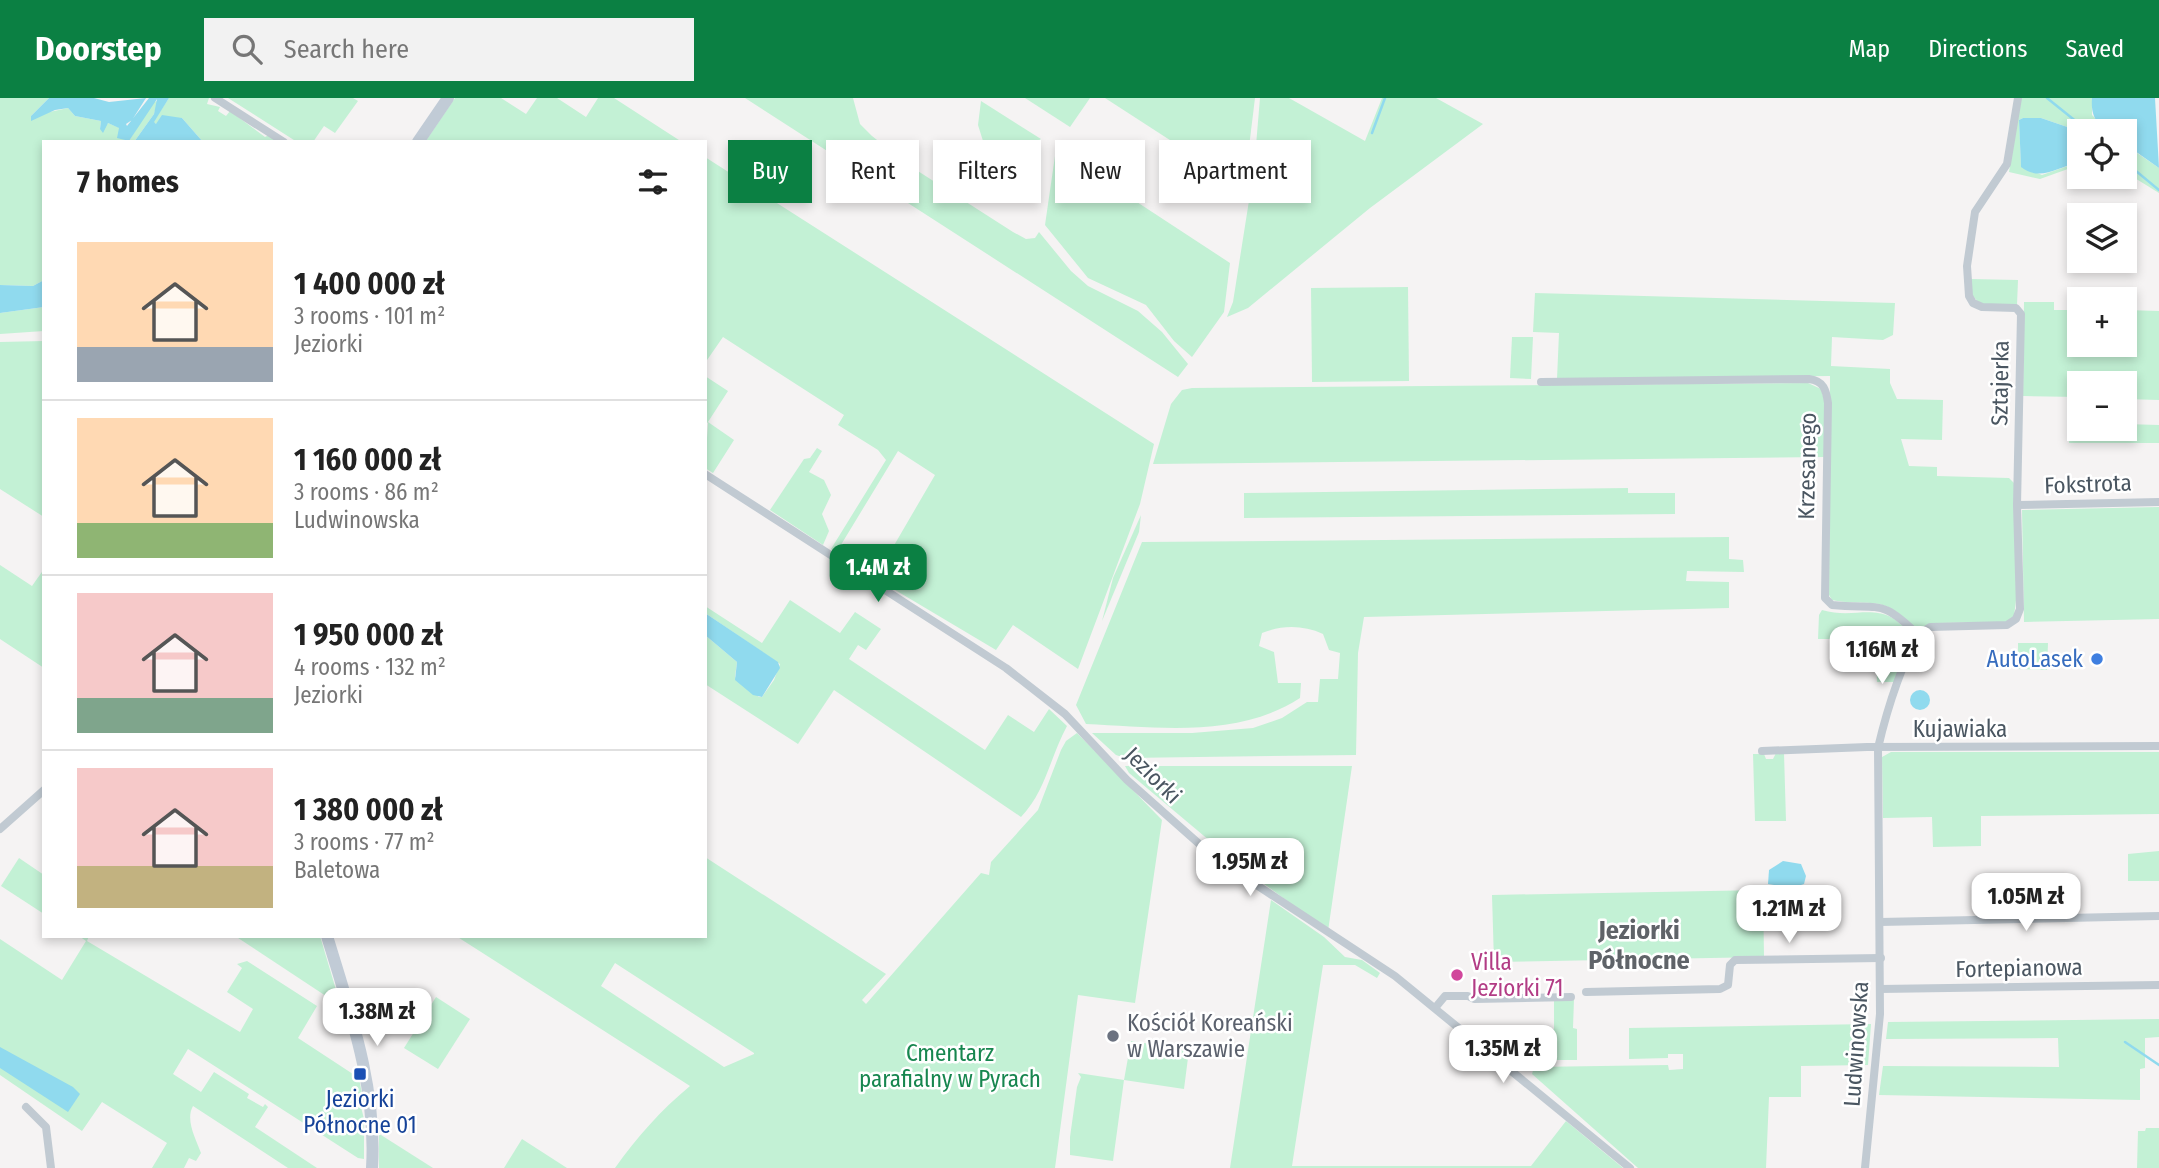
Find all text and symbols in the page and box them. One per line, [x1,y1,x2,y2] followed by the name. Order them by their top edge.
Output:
[204,18,694,81] search box
[35,29,162,69] text: Doorstep
[228,30,266,68] icon: search
[284,34,409,65] text: Search here
[1849,35,1890,63] text: Map
[1928,35,2027,63] text: Directions
[2065,35,2124,63] text: Saved
[2067,119,2137,441] map controls
[2067,119,2137,189] button: locate
[728,140,812,203] chip: Buy
[826,140,919,203] chip: Rent
[933,140,1041,203] chip: Filters
[1055,140,1145,203] chip: New
[1159,140,1311,203] chip: Apartment
[634,163,672,201] icon: filters
[77,164,179,200] text: 7 homes
[2067,203,2137,273] button: layers
[294,266,445,302] text: 1 400 000 zł
[133,270,217,354] icon: home
[2067,287,2137,357] button: +
[294,302,445,330] text: 3 rooms · 101 m²
[294,330,363,358] text: Jeziorki
[1985,340,2015,426] street label: Sztajerka
[2067,371,2137,441] button: −
[1792,412,1822,520] street label: Krzesanego
[294,442,441,478] text: 1 160 000 zł
[133,446,217,530] icon: home
[2044,468,2132,500] street label: Fokstrota
[294,478,439,506] text: 3 rooms · 86 m²
[294,506,420,534] text: Ludwinowska
[813,545,943,604] pin: 1.4M zł
[846,553,910,581] text: 1.4M zł
[294,617,443,653] text: 1 950 000 zł
[133,621,217,705] icon: home
[1810,626,1954,686] pin: 1.16M zł
[1846,635,1918,663] text: 1.16M zł
[1987,645,2083,673] place label: AutoLasek
[2089,651,2105,667] marker: AutoLasek
[294,653,446,681] text: 4 rooms · 132 m²
[294,681,363,709] text: Jeziorki
[1913,715,2007,743] street label: Kujawiaka
[1119,741,1187,809] street label: Jeziorki
[294,792,443,828] text: 1 380 000 zł
[133,796,217,880] icon: home
[294,828,435,856] text: 3 rooms · 77 m²
[1178,838,1322,898] pin: 1.95M zł
[1212,847,1288,875] text: 1.95M zł
[294,856,380,884] text: Baletowa
[1954,874,2098,933] pin: 1.05M zł
[1988,882,2064,910] text: 1.05M zł
[1717,886,1861,945] pin: 1.21M zł
[1752,894,1826,922] text: 1.21M zł
[1588,915,1690,976] district label: Jeziorki Północne
[1471,948,1563,1002] place label: Villa Jeziorki 71
[1955,953,2083,983] street label: Fortepianowa
[1449,967,1465,983] marker: Villa Jeziorki 71
[1838,980,1874,1108] street label: Ludwinowska
[305,988,449,1048] pin: 1.38M zł
[339,997,415,1025] text: 1.38M zł
[1127,1009,1293,1063] place label: Kościół Koreański w Warszawie
[1431,1026,1575,1085] pin: 1.35M zł
[1105,1028,1121,1044] marker: Kościół Koreański w Warszawie
[1465,1034,1541,1062] text: 1.35M zł
[859,1039,1041,1093] park label: Cmentarz parafialny w Pyrach
[352,1066,368,1082] marker: Jeziorki Północne 01
[303,1085,417,1139] place label: Jeziorki Północne 01

